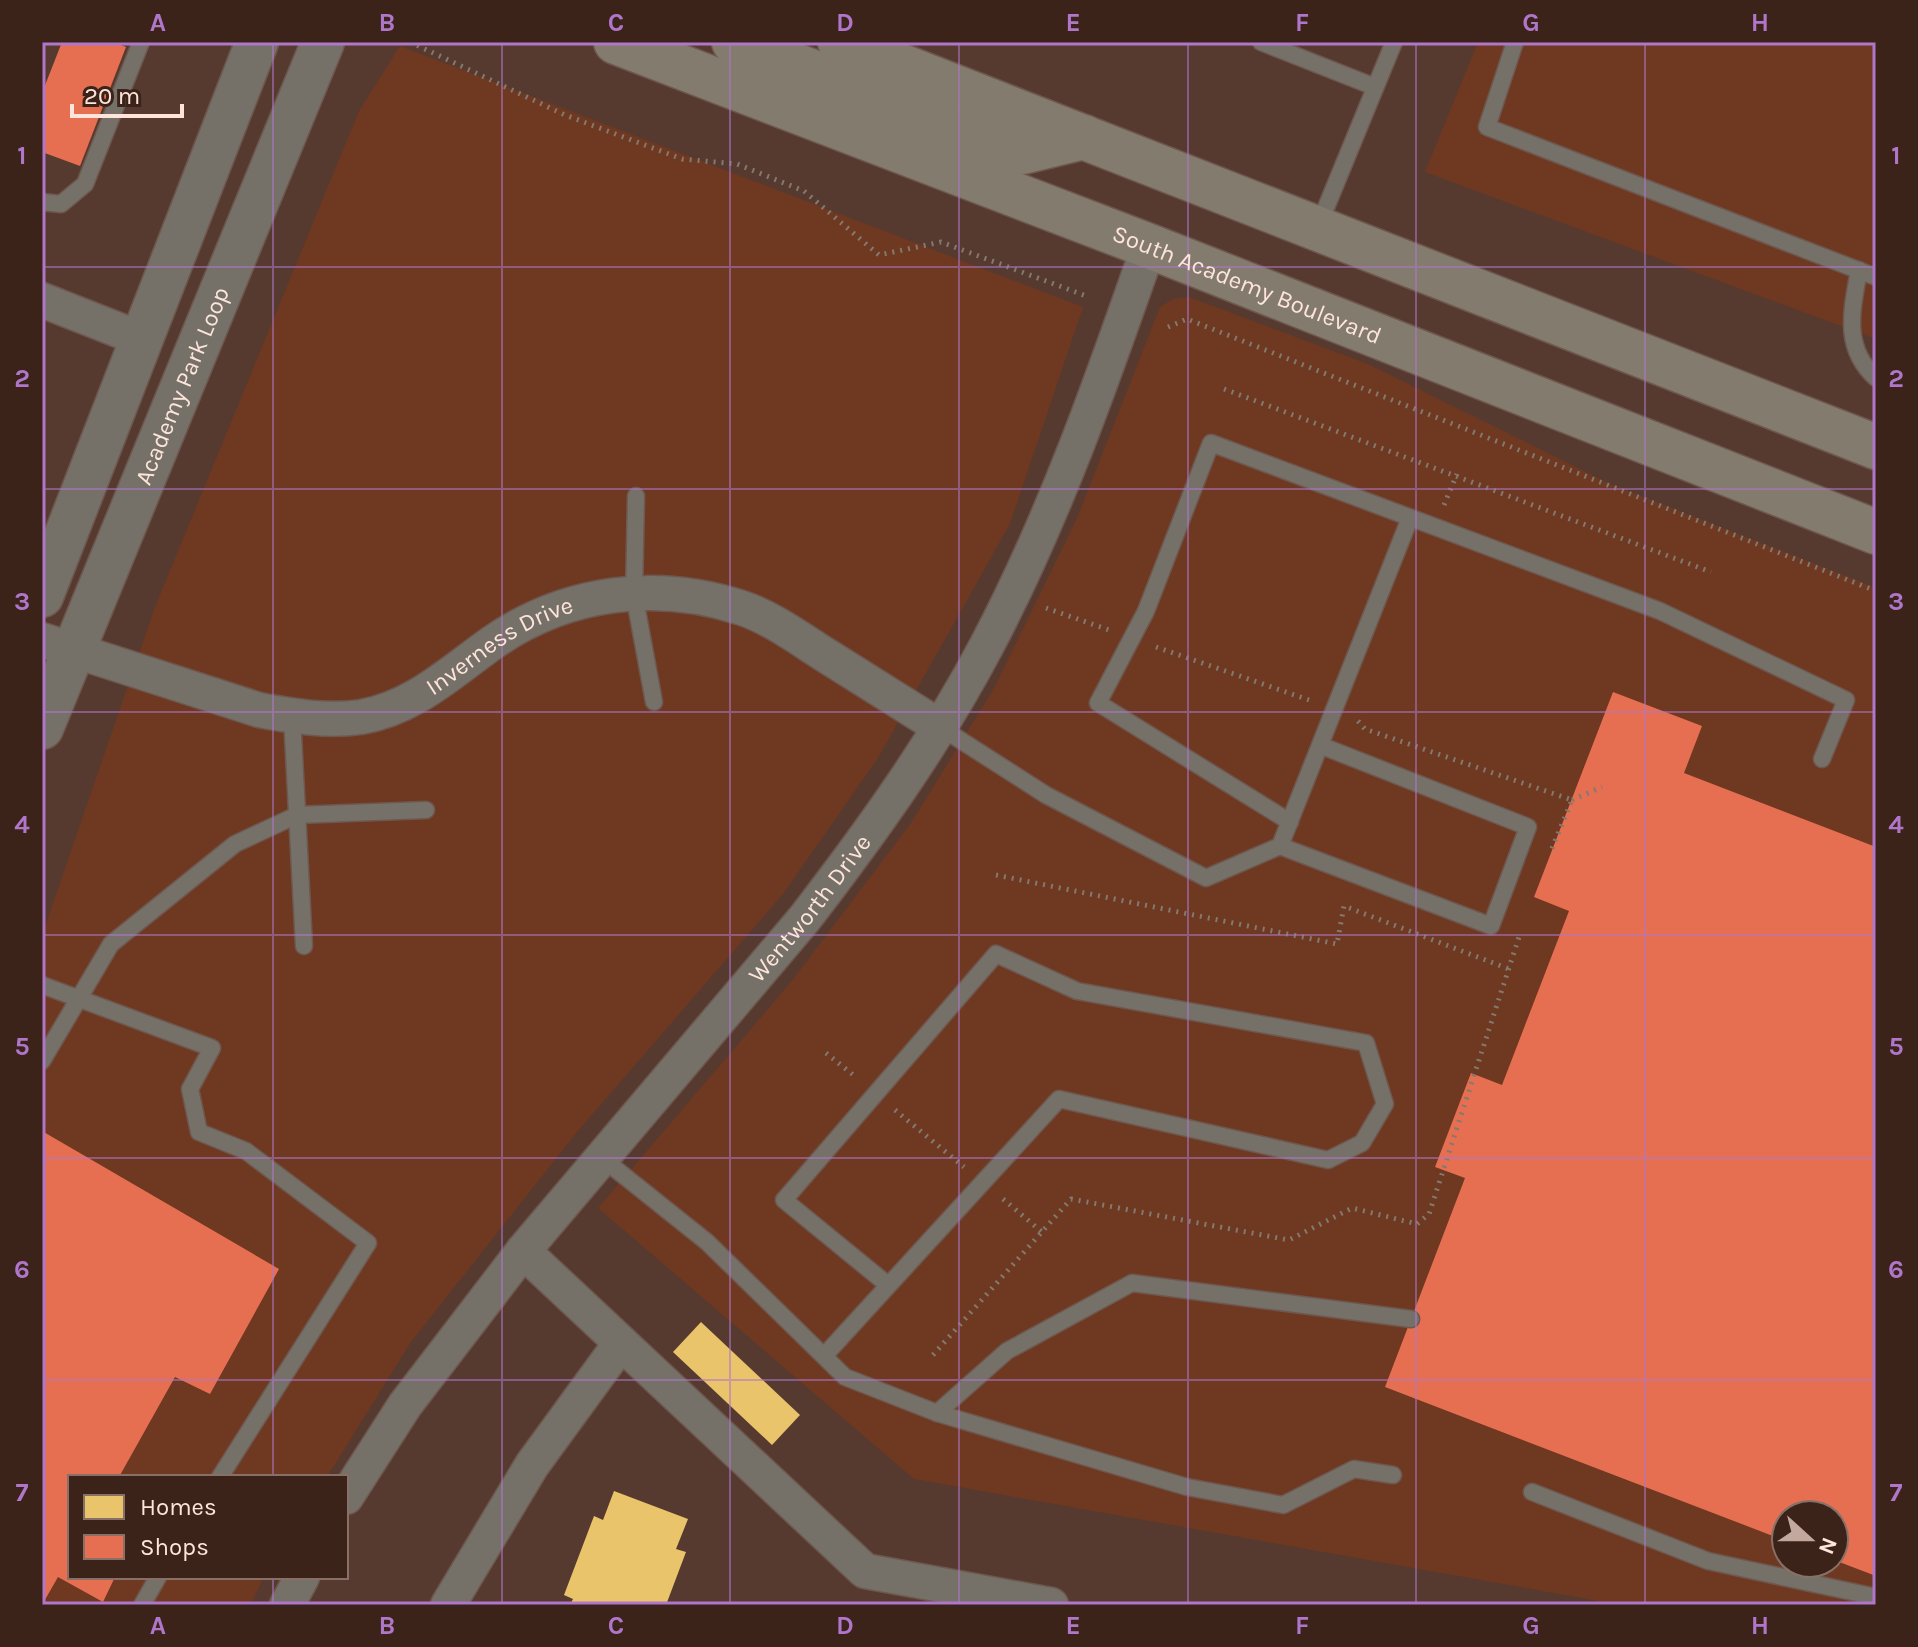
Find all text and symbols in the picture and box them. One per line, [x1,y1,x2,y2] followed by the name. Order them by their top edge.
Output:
[150,7,166,38] text: A
[379,7,395,38] text: B
[608,7,624,38] text: C
[836,7,854,38] text: D
[1065,7,1081,38] text: E
[1295,7,1309,38] text: F
[1522,7,1540,38] text: G
[1751,7,1769,38] text: H
[72,68,182,118] scale bar
[84,82,140,110] text: 20 m
[17,140,27,171] text: 1
[1891,140,1901,171] text: 1
[1109,219,1385,350] street label: South Academy Boulevard
[129,283,235,489] street label: Academy Park Loop
[14,363,30,394] text: 2
[1888,363,1904,394] text: 2
[14,586,30,617] text: 3
[1888,586,1904,617] text: 3
[421,591,576,701] street label: Inverness Drive
[14,809,30,840] text: 4
[1888,809,1904,840] text: 4
[742,829,877,988] street label: Wentworth Drive
[14,1031,30,1062] text: 5
[1888,1031,1904,1062] text: 5
[14,1254,30,1285] text: 6
[1888,1254,1904,1285] text: 6
[68,1475,348,1579] legend
[16,1477,29,1508] text: 7
[1890,1477,1903,1508] text: 7
[140,1493,217,1521] text: Homes
[1770,1499,1850,1579] north arrow
[140,1533,209,1561] text: Shops
[1813,1534,1843,1558] text: N
[150,1610,166,1641] text: A
[379,1610,395,1641] text: B
[608,1610,624,1641] text: C
[836,1610,854,1641] text: D
[1065,1610,1081,1641] text: E
[1295,1610,1309,1641] text: F
[1522,1610,1540,1641] text: G
[1751,1610,1769,1641] text: H

